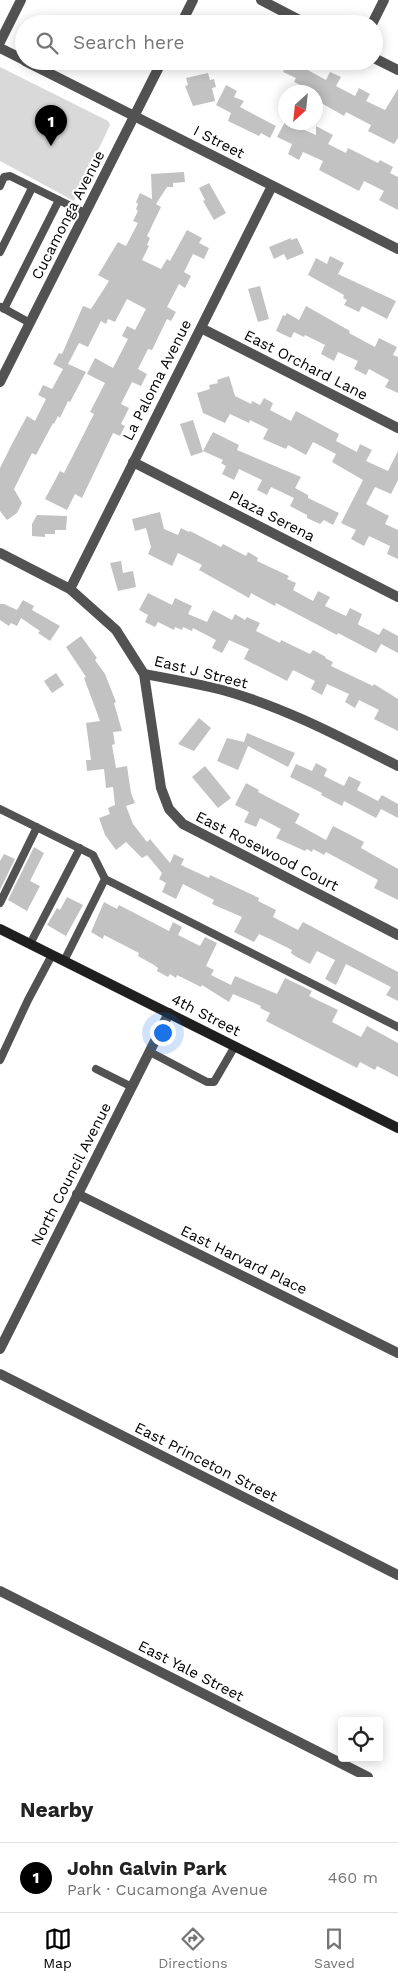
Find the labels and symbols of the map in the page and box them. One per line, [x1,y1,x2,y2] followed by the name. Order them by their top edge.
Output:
[278,85,323,130] north arrow
[35,105,67,146] pin: 1
[191,122,248,163] street label: I Street
[28,147,108,283] street label: Cucamonga Avenue
[119,316,195,444] street label: La Paloma Avenue
[241,326,371,404] street label: East Orchard Lane
[226,487,318,546] street label: Plaza Serena
[152,652,250,692] street label: East J Street
[193,807,342,895] street label: East Rosewood Court
[168,990,244,1040] street label: 4th Street
[150,1020,176,1046] your location
[27,1099,115,1249] street label: North Council Avenue
[178,1222,310,1298] street label: East Harvard Place
[132,1418,281,1506] street label: East Princeton Street
[135,1637,247,1706] street label: East Yale Street

